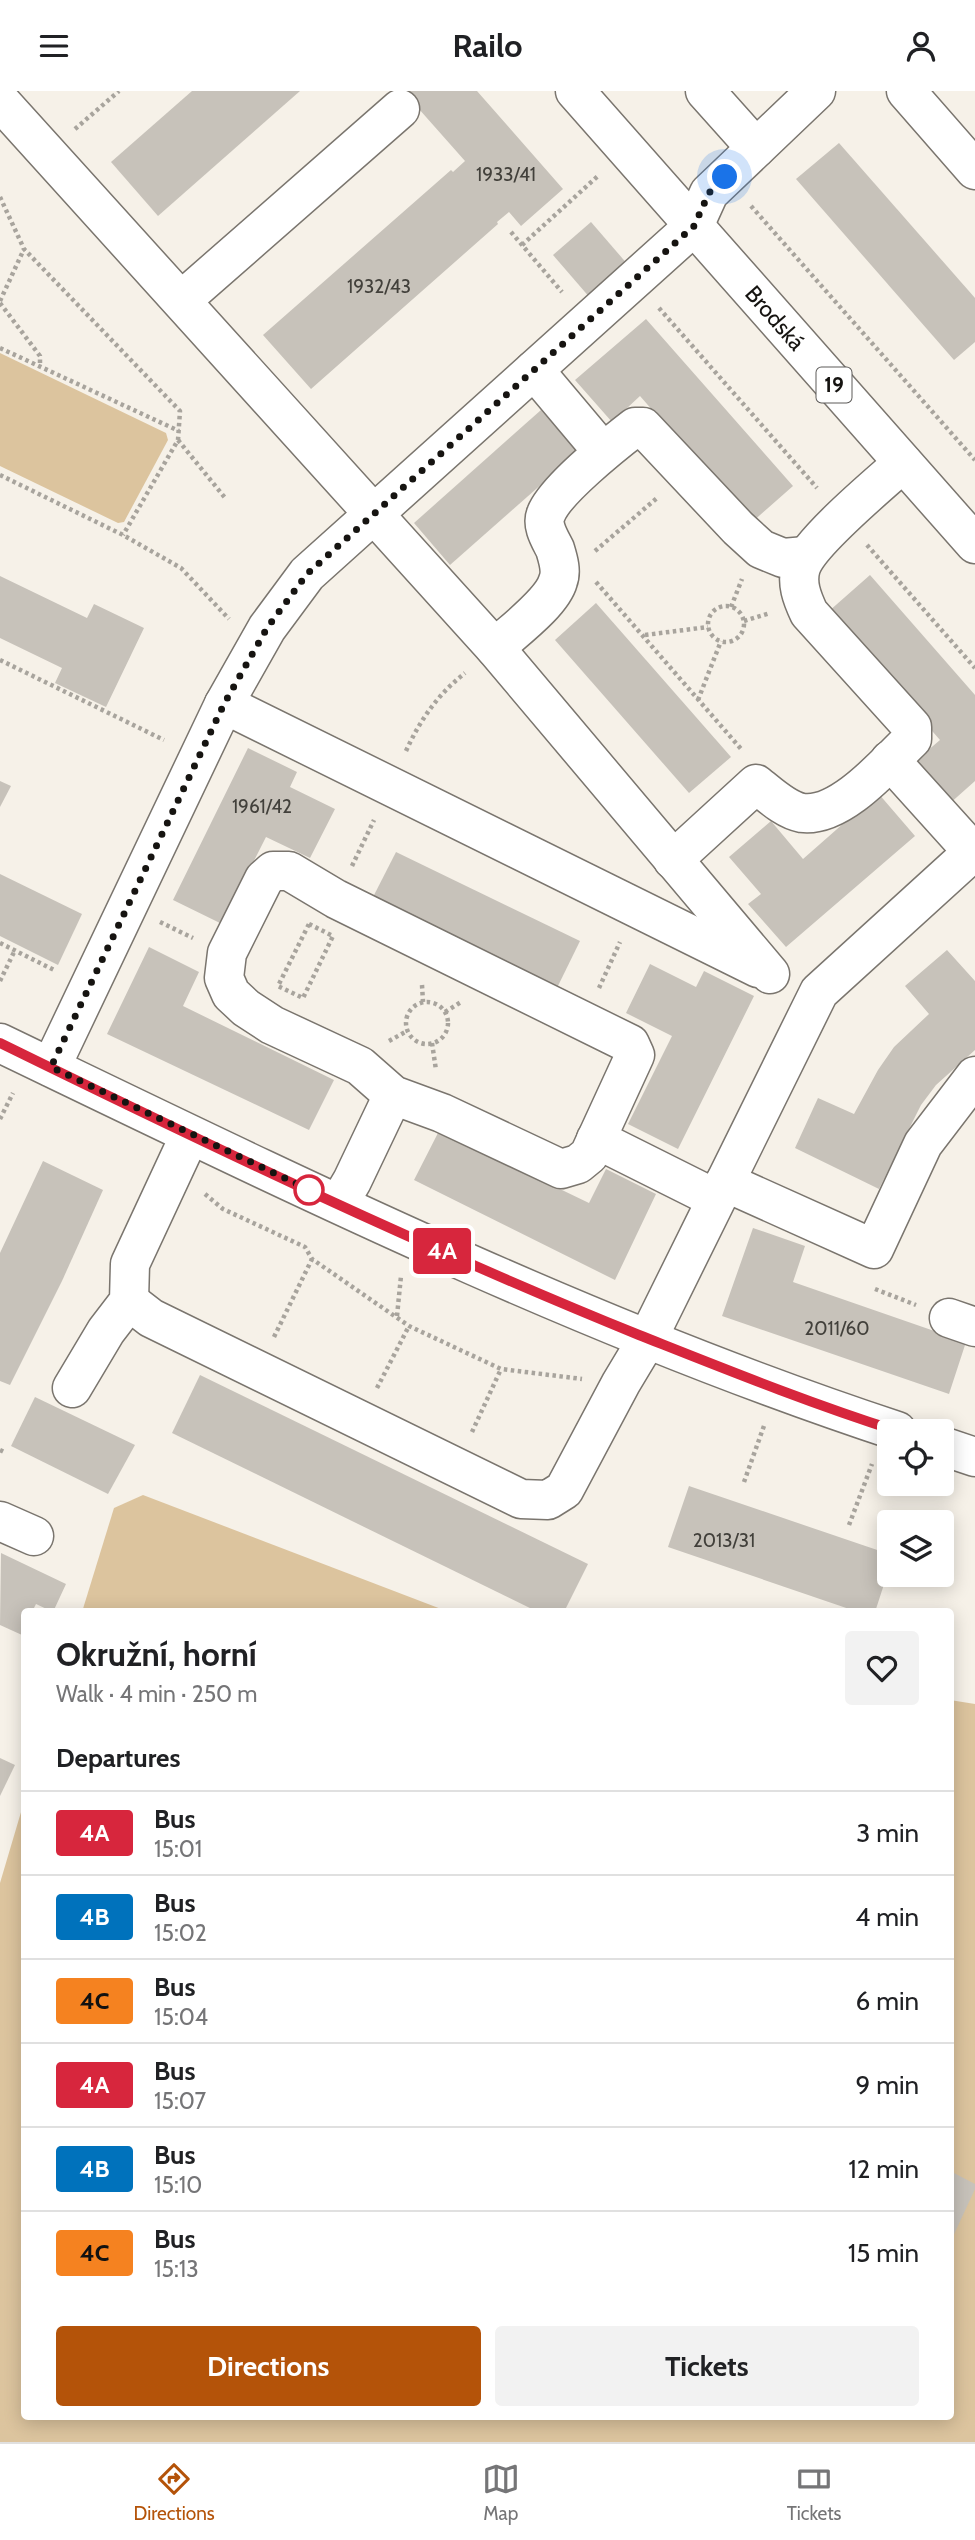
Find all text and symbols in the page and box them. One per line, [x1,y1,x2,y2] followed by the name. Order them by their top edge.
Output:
[453,26,522,65] text: Railo
[35,27,73,65] icon: menu
[902,27,940,65] icon: person
[707,159,742,194] your location
[476,163,536,186] house number: 1933/41
[347,275,411,298] house number: 1932/43
[739,280,811,356] street label: Brodská
[816,367,852,403] road number: 19
[232,795,292,818] house number: 1961/42
[294,1175,324,1205] unlabelled marker
[410,1228,474,1274] line badge: 4A
[427,1236,457,1265] text: 4A
[804,1317,870,1340] house number: 2011/60
[877,1419,954,1587] map controls
[877,1419,954,1496] button: locate
[877,1510,954,1587] button: layers
[693,1529,755,1552] house number: 2013/31
[845,1631,919,1705] button: heart
[56,1634,257,1674] text: Okružní, horní
[56,1680,258,1708] text: Walk · 4 min · 250 m
[56,1742,180,1774] text: Departures
[154,1803,195,1835] text: Bus
[856,1817,919,1849] text: 3 min
[80,1818,109,1847] text: 4A
[154,1835,202,1863] text: 15:01
[154,1887,195,1919] text: Bus
[855,1901,919,1933] text: 4 min
[80,1902,109,1931] text: 4B
[154,1919,207,1947] text: 15:02
[154,1971,195,2003] text: Bus
[856,1985,919,2017] text: 6 min
[80,1986,109,2015] text: 4C
[154,2003,208,2031] text: 15:04
[154,2055,195,2087] text: Bus
[856,2069,919,2101] text: 9 min
[80,2070,109,2099] text: 4A
[154,2087,206,2115] text: 15:07
[154,2139,195,2171] text: Bus
[848,2153,919,2185] text: 12 min
[80,2154,109,2183] text: 4B
[154,2171,202,2199] text: 15:10
[154,2223,195,2255] text: Bus
[848,2237,919,2269] text: 15 min
[80,2238,109,2267] text: 4C
[154,2255,199,2283] text: 15:13
[56,2326,481,2406] button: Directions
[495,2326,919,2406] button: Tickets
[134,2460,215,2525] tab: Directions
[482,2460,520,2525] tab: Map
[787,2460,841,2525] tab: Tickets

